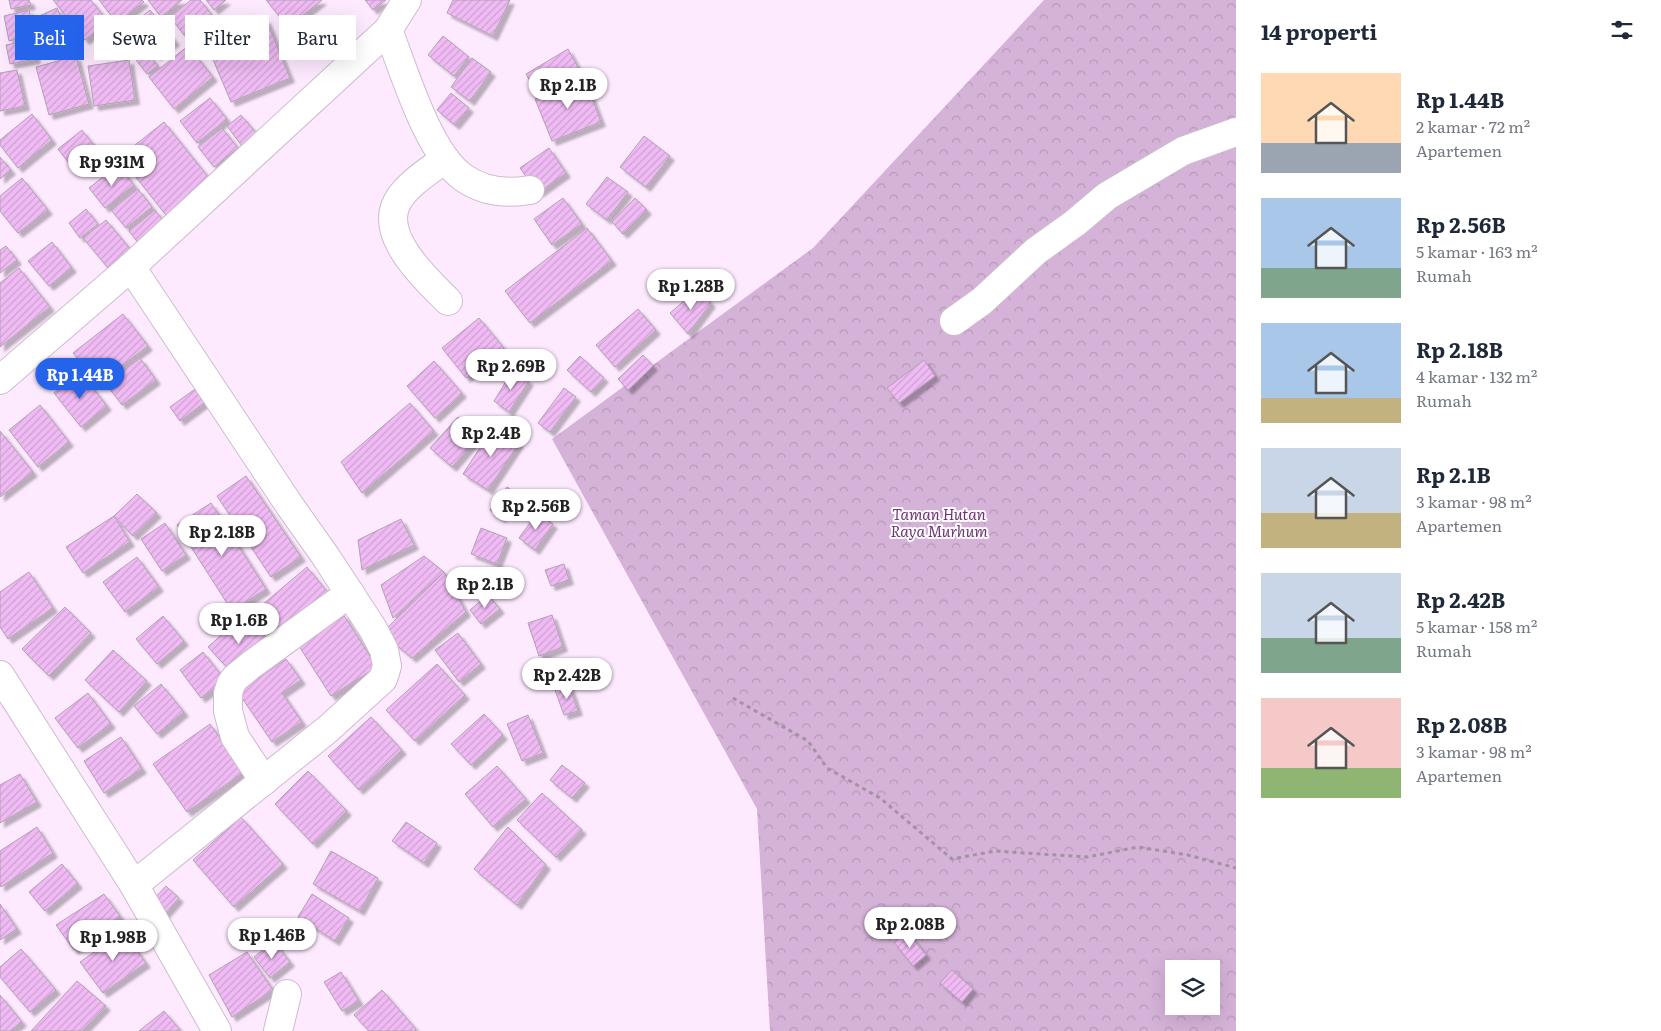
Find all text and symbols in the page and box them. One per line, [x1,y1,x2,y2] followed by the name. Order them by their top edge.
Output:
[15,15,84,60] chip: Beli
[94,15,175,60] chip: Sewa
[185,15,269,60] chip: Filter
[279,15,356,60] chip: Baru
[1261,15,1377,46] text: 14 properti
[1608,16,1636,44] icon: filters
[522,68,614,110] pin: Rp 2.1B
[540,72,596,96] text: Rp 2.1B
[1416,83,1504,114] text: Rp 1.44B
[1301,93,1361,153] icon: home
[1416,114,1530,138] text: 2 kamar · 72 m²
[1416,138,1502,162] text: Apartemen
[66,144,158,187] pin: Rp 931M
[79,149,145,173] text: Rp 931M
[1416,208,1506,239] text: Rp 2.56B
[1301,218,1361,278] icon: home
[1416,239,1538,263] text: 5 kamar · 163 m²
[1416,263,1472,287] text: Rumah
[639,268,743,311] pin: Rp 1.28B
[658,273,724,297] text: Rp 1.28B
[1416,333,1503,364] text: Rp 2.18B
[1301,343,1361,403] icon: home
[459,348,563,391] pin: Rp 2.69B
[477,353,545,377] text: Rp 2.69B
[28,358,132,400] pin: Rp 1.44B
[46,362,114,386] text: Rp 1.44B
[1416,364,1537,388] text: 4 kamar · 132 m²
[1416,388,1472,412] text: Rumah
[445,416,537,458] pin: Rp 2.4B
[461,420,521,444] text: Rp 2.4B
[1416,458,1491,489] text: Rp 2.1B
[1301,468,1361,528] icon: home
[484,488,588,531] pin: Rp 2.56B
[1416,489,1532,513] text: 3 kamar · 98 m²
[502,493,570,517] text: Rp 2.56B
[890,502,988,542] park label: Taman Hutan Raya Murhum
[1416,513,1502,537] text: Apartemen
[170,514,274,557] pin: Rp 2.18B
[189,519,255,543] text: Rp 2.18B
[439,566,531,609] pin: Rp 2.1B
[457,571,513,595] text: Rp 2.1B
[1416,583,1505,614] text: Rp 2.42B
[1301,593,1361,653] icon: home
[193,602,285,645] pin: Rp 1.6B
[210,607,268,631] text: Rp 1.6B
[1416,614,1537,638] text: 5 kamar · 158 m²
[1416,638,1472,662] text: Rumah
[515,658,619,700] pin: Rp 2.42B
[533,662,601,686] text: Rp 2.42B
[1416,708,1507,739] text: Rp 2.08B
[1301,718,1361,778] icon: home
[1416,739,1532,763] text: 3 kamar · 98 m²
[1416,763,1502,787] text: Apartemen
[858,906,962,949] pin: Rp 2.08B
[875,911,945,935] text: Rp 2.08B
[220,918,324,960] pin: Rp 1.46B
[61,920,165,962] pin: Rp 1.98B
[239,922,305,946] text: Rp 1.46B
[80,924,146,948] text: Rp 1.98B
[1165,960,1220,1015] map controls
[1165,960,1220,1015] button: layers

